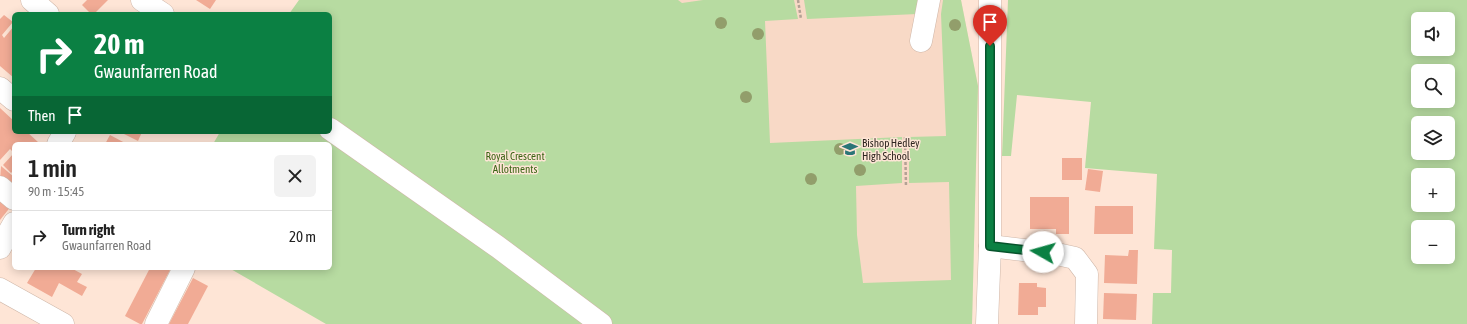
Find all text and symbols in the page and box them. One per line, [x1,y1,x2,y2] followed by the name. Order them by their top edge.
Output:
[973,5,1007,46] pin
[979,11,1001,33] icon: arrive
[1411,12,1455,264] map controls
[1411,12,1455,56] button: sound
[28,28,80,80] icon: right
[94,28,144,60] text: 20 m
[94,61,218,82] text: Gwaunfarren Road
[1411,64,1455,108] button: search
[64,104,86,126] icon: arrive
[28,107,56,124] text: Then
[1411,116,1455,160] button: layers
[862,137,920,162] place label: Bishop Hedley High School
[841,140,859,158] school or university icon: Bishop Hedley High School
[485,150,545,175] park label: Royal Crescent Allotments
[28,155,77,182] text: 1 min
[274,155,316,197] button: close
[1411,168,1455,212] button: +
[28,184,84,199] text: 90 m · 15:45
[1411,220,1455,264] button: −
[62,221,115,238] text: Turn right
[28,226,50,248] icon: right
[289,228,316,245] text: 20 m
[1022,231,1064,273] position arrow
[62,238,151,253] text: Gwaunfarren Road

